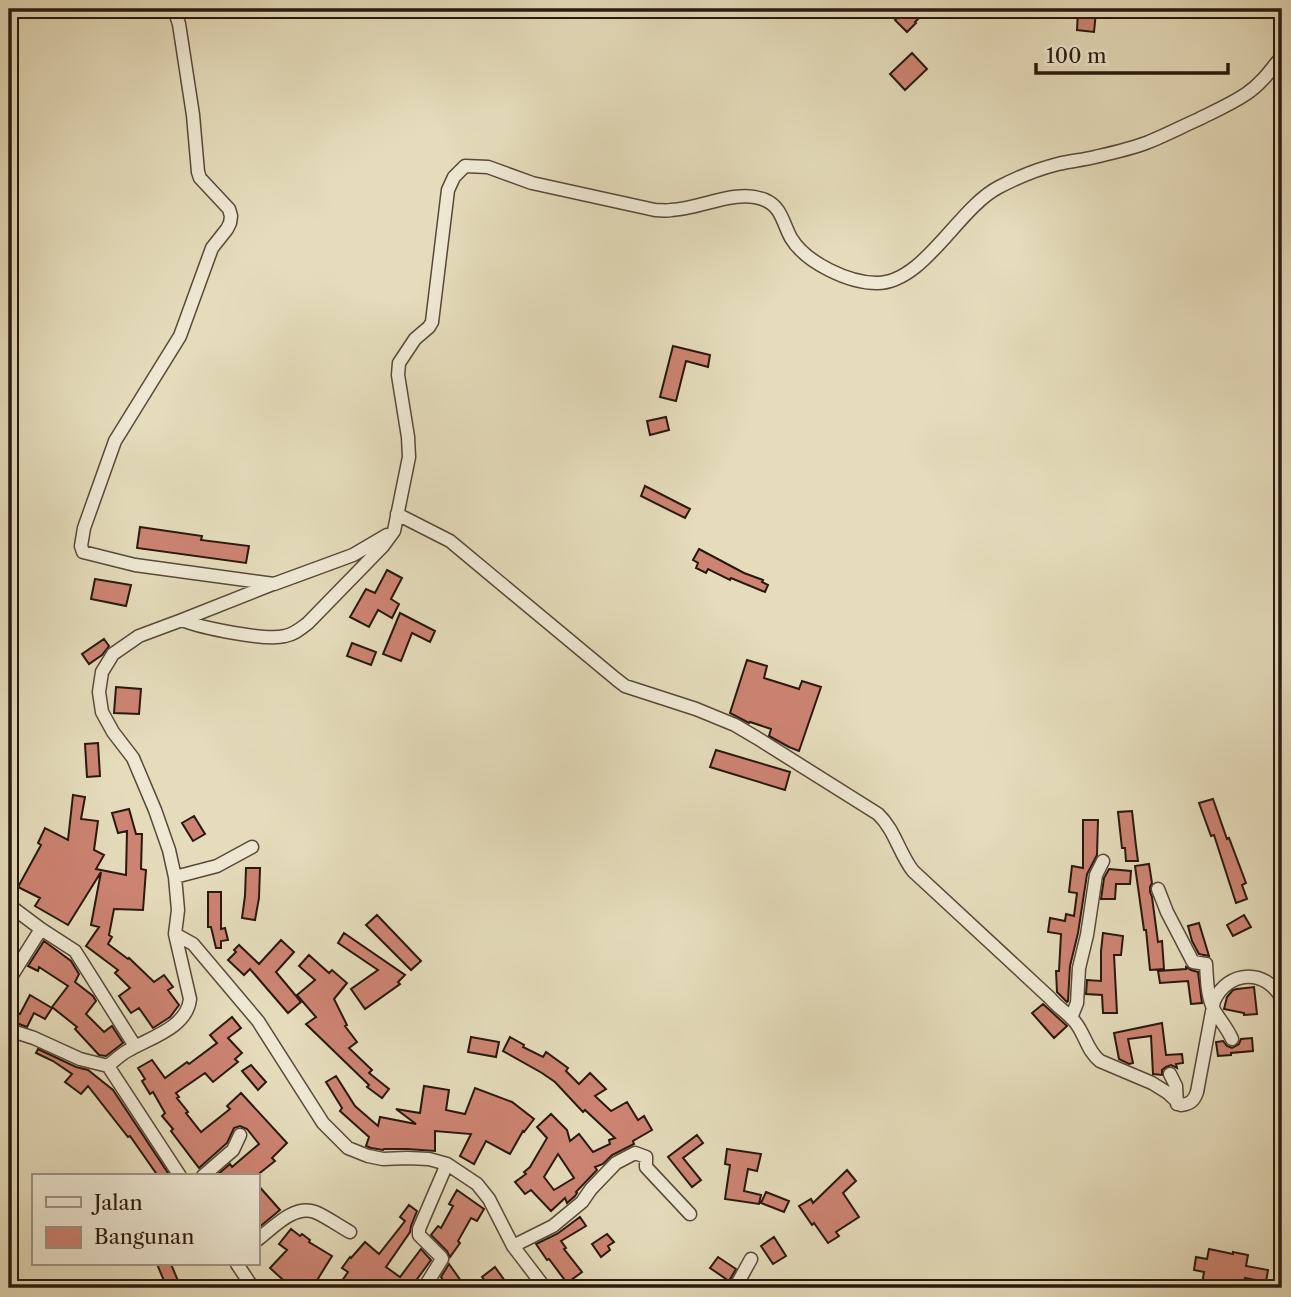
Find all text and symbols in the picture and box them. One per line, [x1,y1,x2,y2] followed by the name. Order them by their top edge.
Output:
[1036,32,1228,76] scale bar
[1046,43,1107,68] text: 100 m
[32,1174,259,1266] legend
[91,1190,143,1215] text: Jalan
[94,1224,194,1249] text: Bangunan

